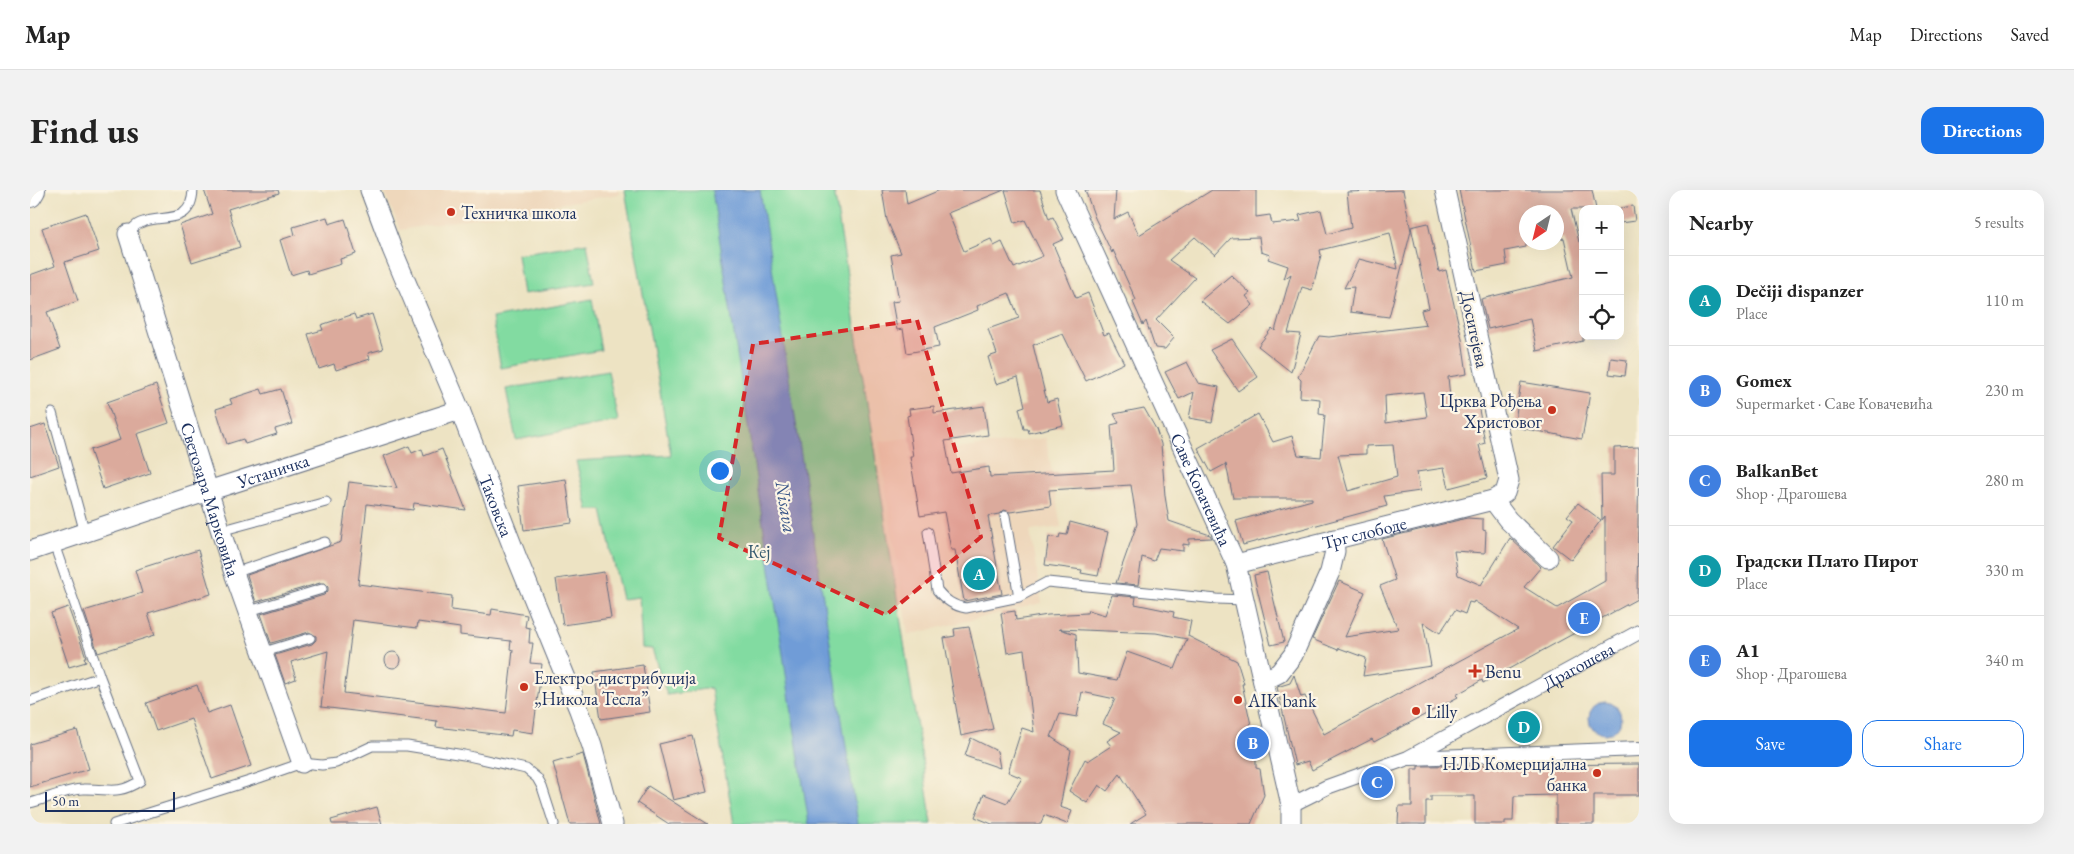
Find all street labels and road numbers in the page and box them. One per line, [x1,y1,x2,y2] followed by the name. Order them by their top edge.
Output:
[1456,288,1495,371] street label: Доситејева
[176,419,246,580] street label: Светозара Марковића
[1166,429,1238,550] street label: Саве Ковачевића
[233,448,312,493] street label: Устаничка
[474,471,519,541] street label: Таковска
[1319,511,1409,554] street label: Трг слободе
[1538,636,1619,694] street label: Драгошева

